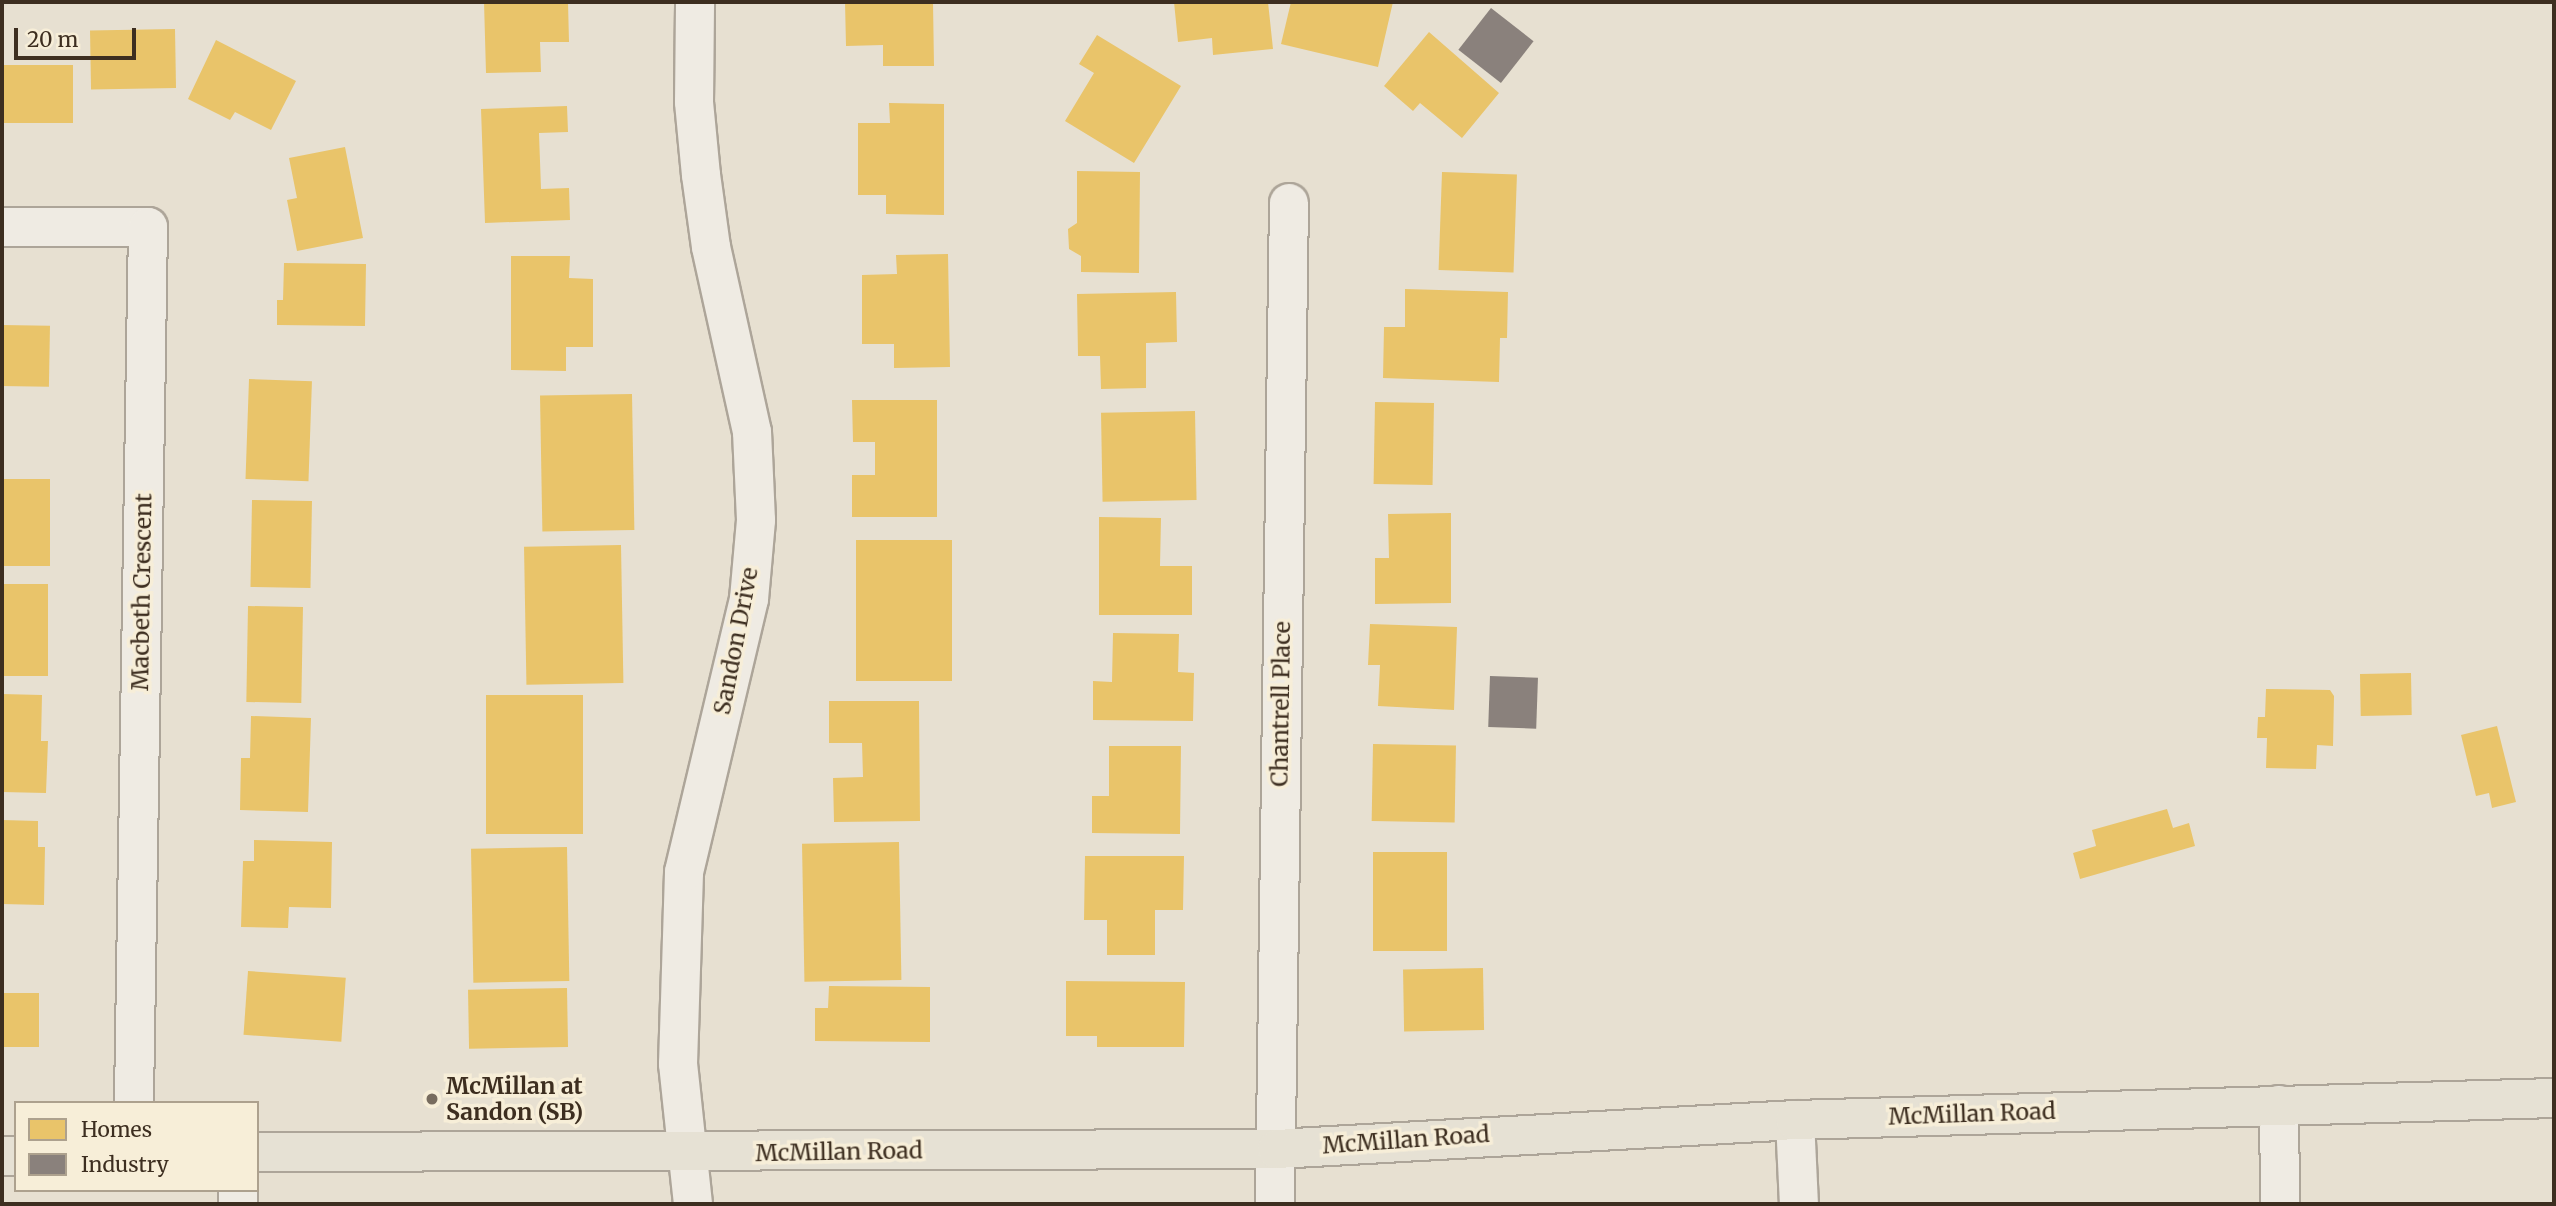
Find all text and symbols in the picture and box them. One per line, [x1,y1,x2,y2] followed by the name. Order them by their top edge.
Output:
[18,14,140,58] scale bar
[27,26,78,53] text: 20 m
[126,493,158,691] street label: Macbeth Crescent
[708,565,764,717] street label: Sandon Drive
[1266,621,1296,787] street label: Chantrell Place
[446,1072,583,1126] place label: McMillan at Sandon (SB)
[424,1091,440,1107] marker: McMillan at Sandon (SB)
[1888,1097,2056,1131] street label: McMillan Road
[14,1101,259,1192] legend
[81,1116,152,1143] text: Homes
[1322,1120,1490,1160] street label: McMillan Road
[755,1137,923,1167] street label: McMillan Road
[81,1151,169,1178] text: Industry

